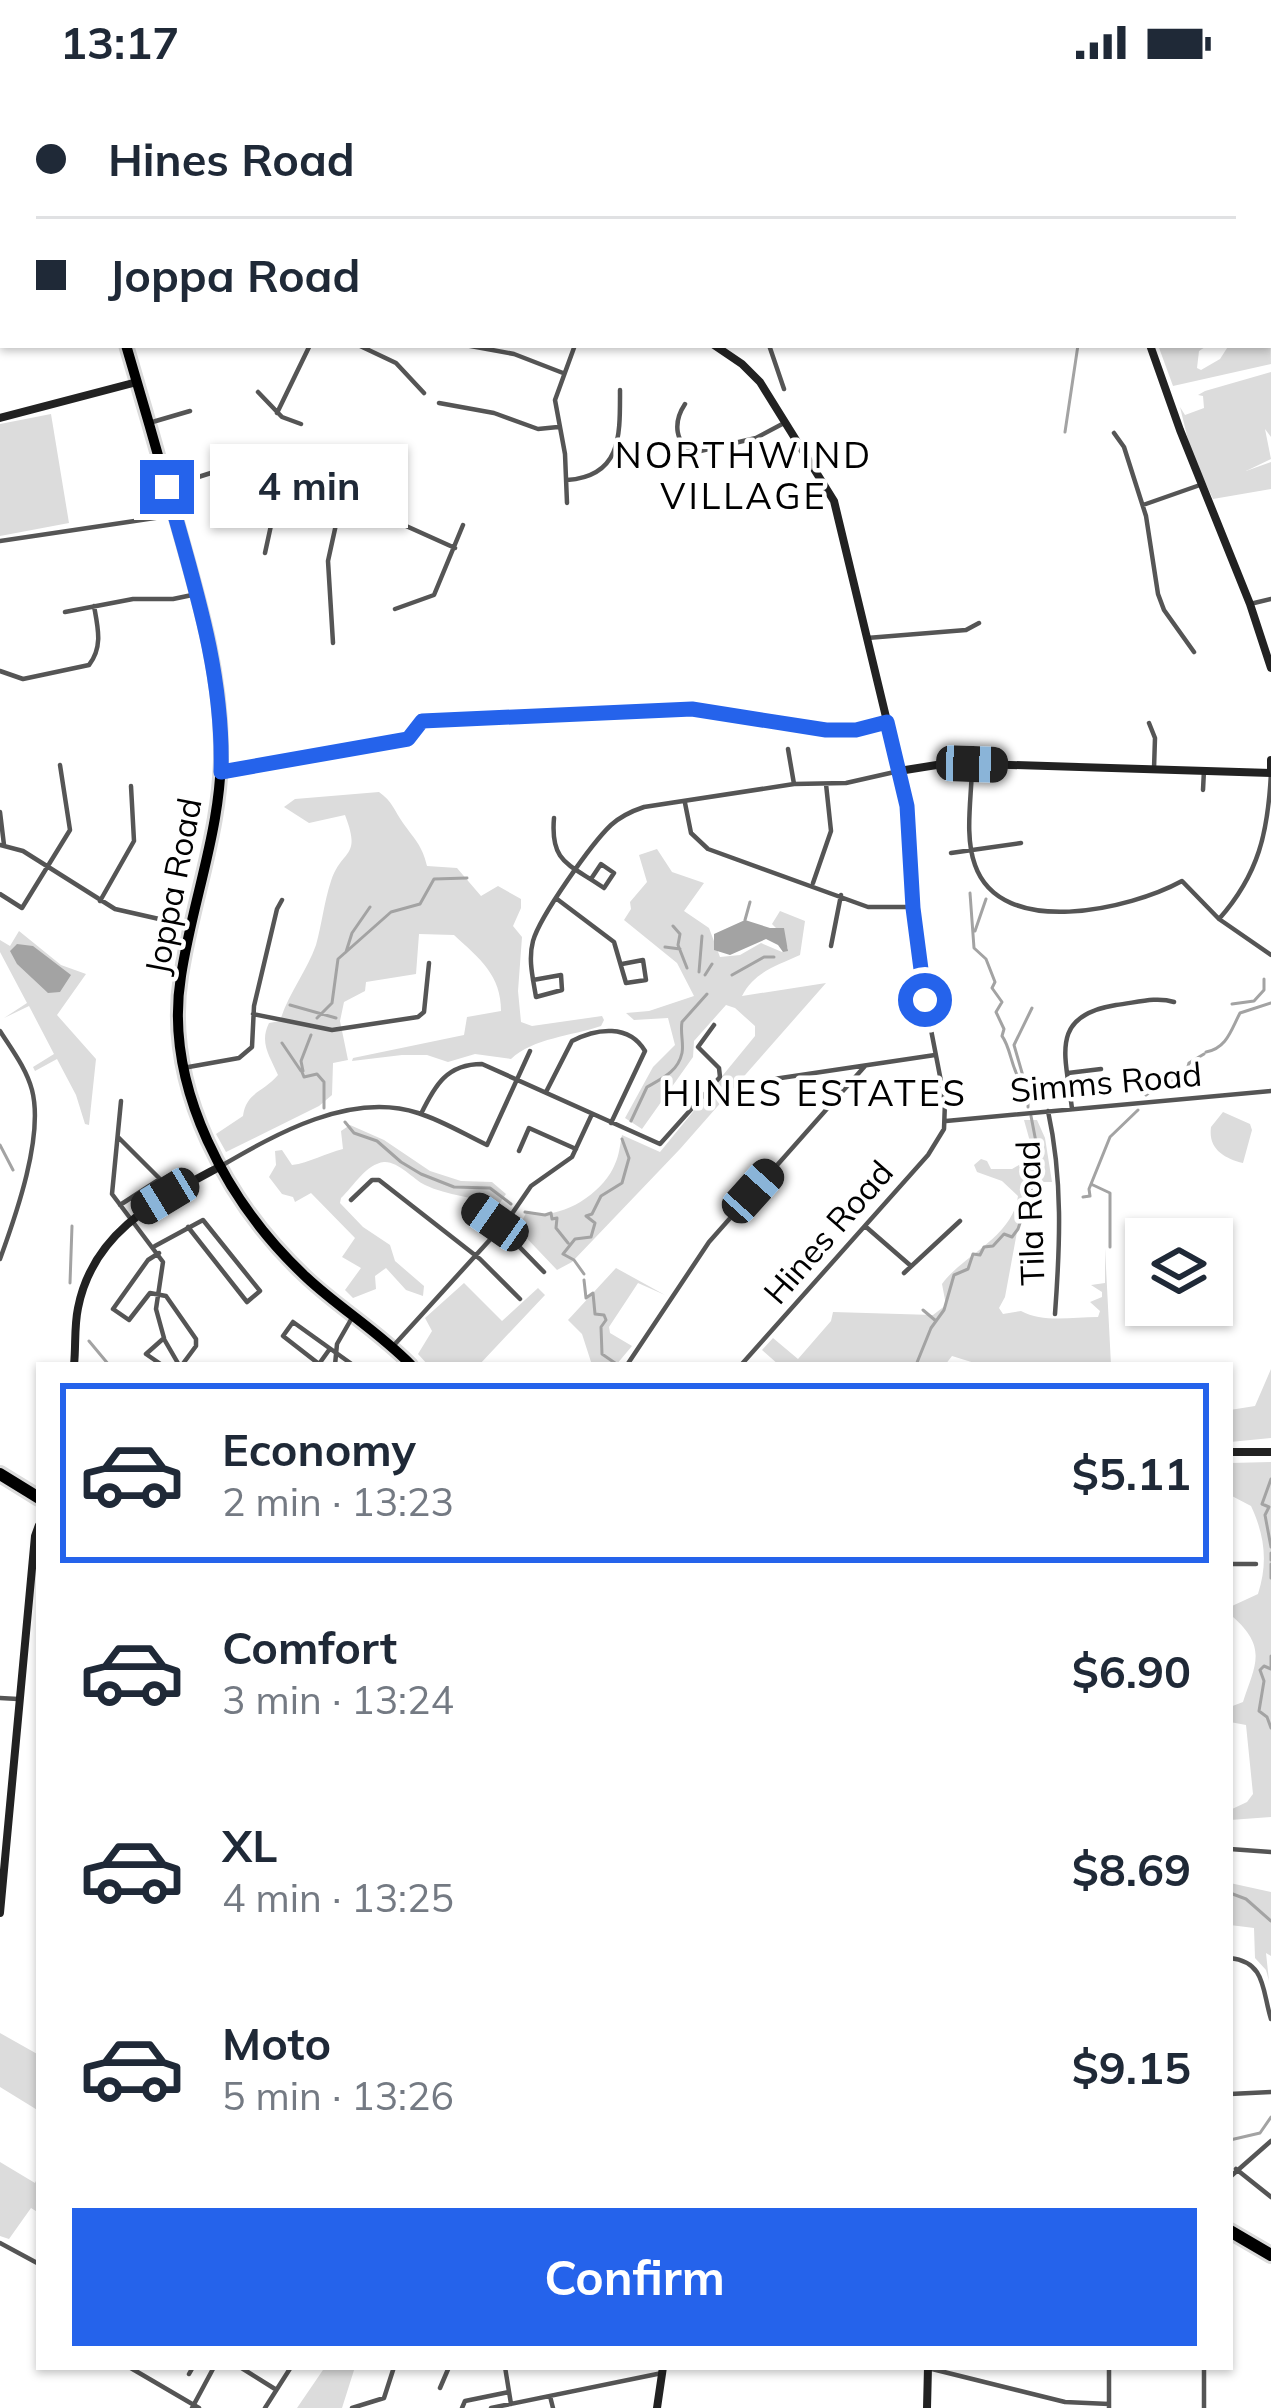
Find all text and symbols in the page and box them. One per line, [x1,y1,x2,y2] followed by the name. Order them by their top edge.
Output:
[60,14,179,70] text: 13:17
[108,131,355,187] text: Hines Road
[108,247,360,303] text: Joppa Road
[615,432,873,518] district label: NORTHWIND VILLAGE
[209,445,407,529] callout: 4 min
[140,460,194,514] route end
[258,461,360,510] text: 4 min
[935,745,1009,783] car
[135,794,210,977] street label: Joppa Road
[898,973,952,1027] route start
[1008,1053,1204,1110] street label: Simms Road
[662,1070,968,1115] district label: HINES ESTATES
[1006,1140,1053,1286] street label: Tila Road
[716,1152,790,1230] car
[754,1152,901,1312] street label: Hines Road
[125,1162,205,1230] car
[455,1187,535,1257] car
[1125,1218,1233,1326] map controls
[1125,1218,1233,1326] button: layers
[78,1419,186,1527] icon: car
[222,1421,416,1477] text: Economy
[1072,1445,1191,1501] text: $5.11
[222,1477,454,1526] text: 2 min · 13:23
[78,1617,186,1725] icon: car
[222,1619,397,1675] text: Comfort
[1072,1643,1191,1699] text: $6.90
[222,1675,454,1724] text: 3 min · 13:24
[78,1815,186,1923] icon: car
[222,1817,277,1873] text: XL
[1072,1841,1191,1897] text: $8.69
[222,1873,454,1922] text: 4 min · 13:25
[78,2013,186,2121] icon: car
[222,2015,331,2071] text: Moto
[1072,2039,1191,2095] text: $9.15
[222,2071,454,2120] text: 5 min · 13:26
[72,2208,1197,2346] button: Confirm

